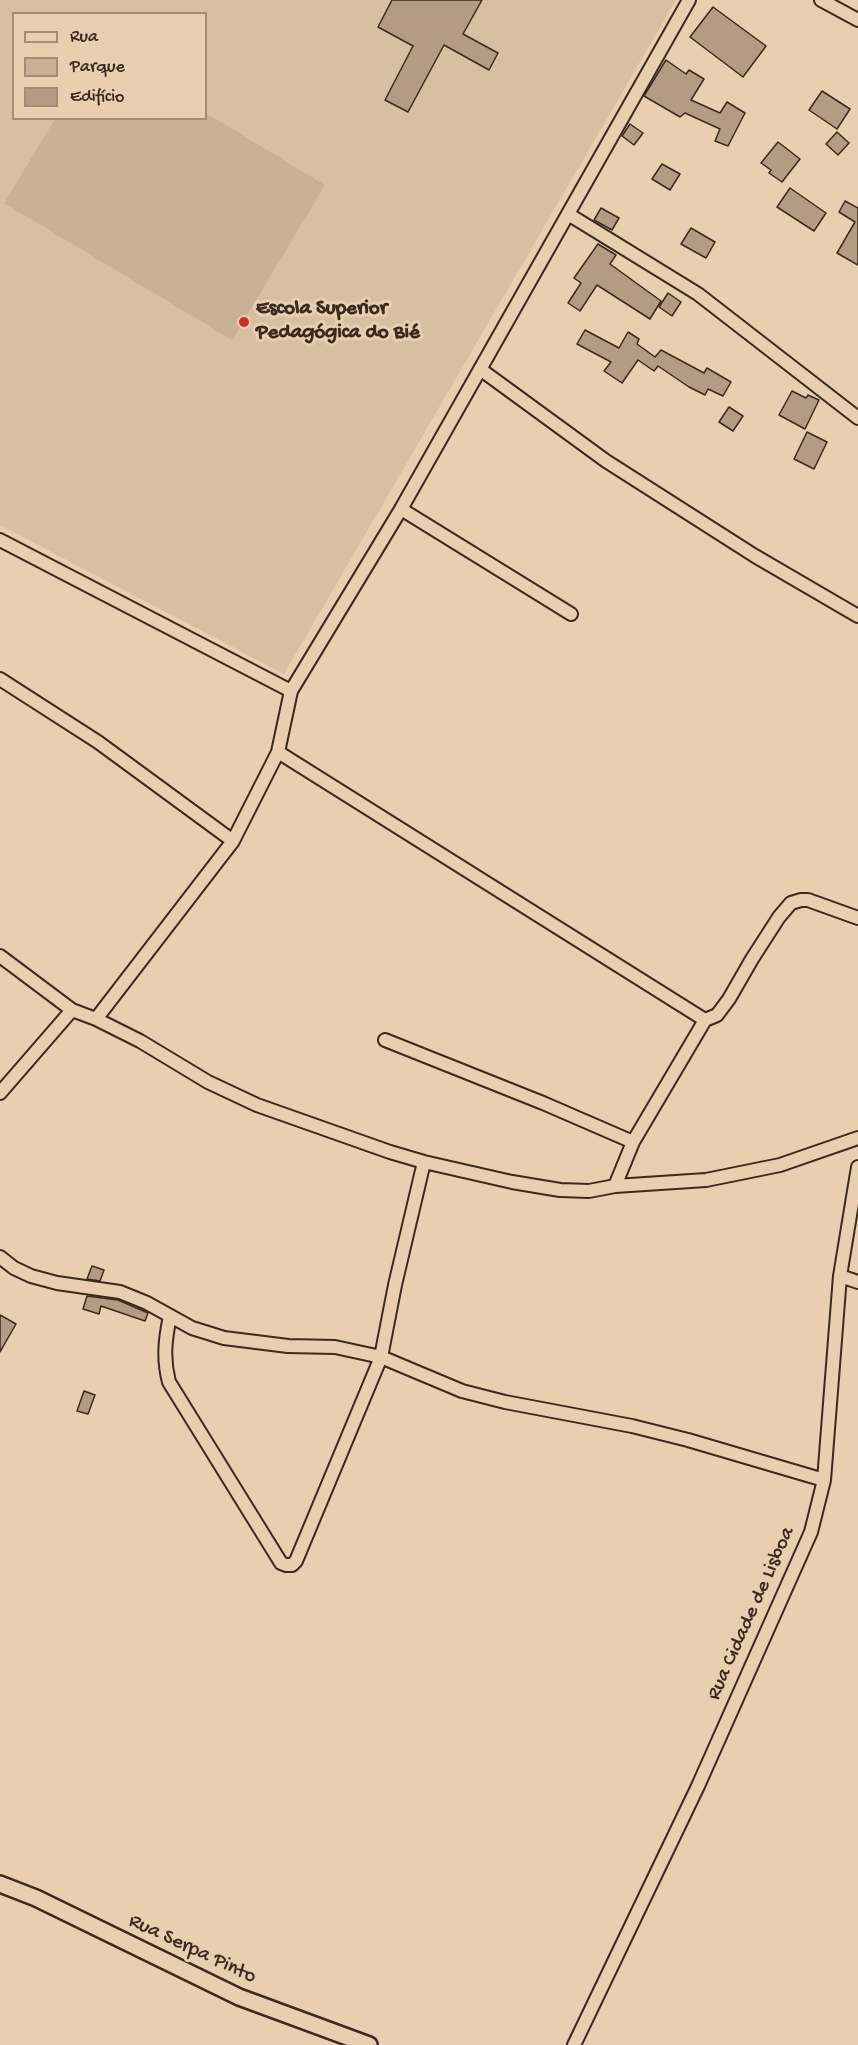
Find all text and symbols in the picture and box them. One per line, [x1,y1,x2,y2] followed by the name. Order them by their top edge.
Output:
[12,12,207,120] legend
[70,27,98,48] text: Rua
[70,57,125,78] text: Parque
[70,87,124,108] text: Edifício
[256,297,420,347] place label: Escola Superior Pedagógica do Bié
[237,315,251,329] marker: Escola Superior Pedagógica do Bié
[702,1523,802,1705] street label: Rua Cidade de Lisboa
[124,1909,260,1991] street label: Rua Serpa Pinto

